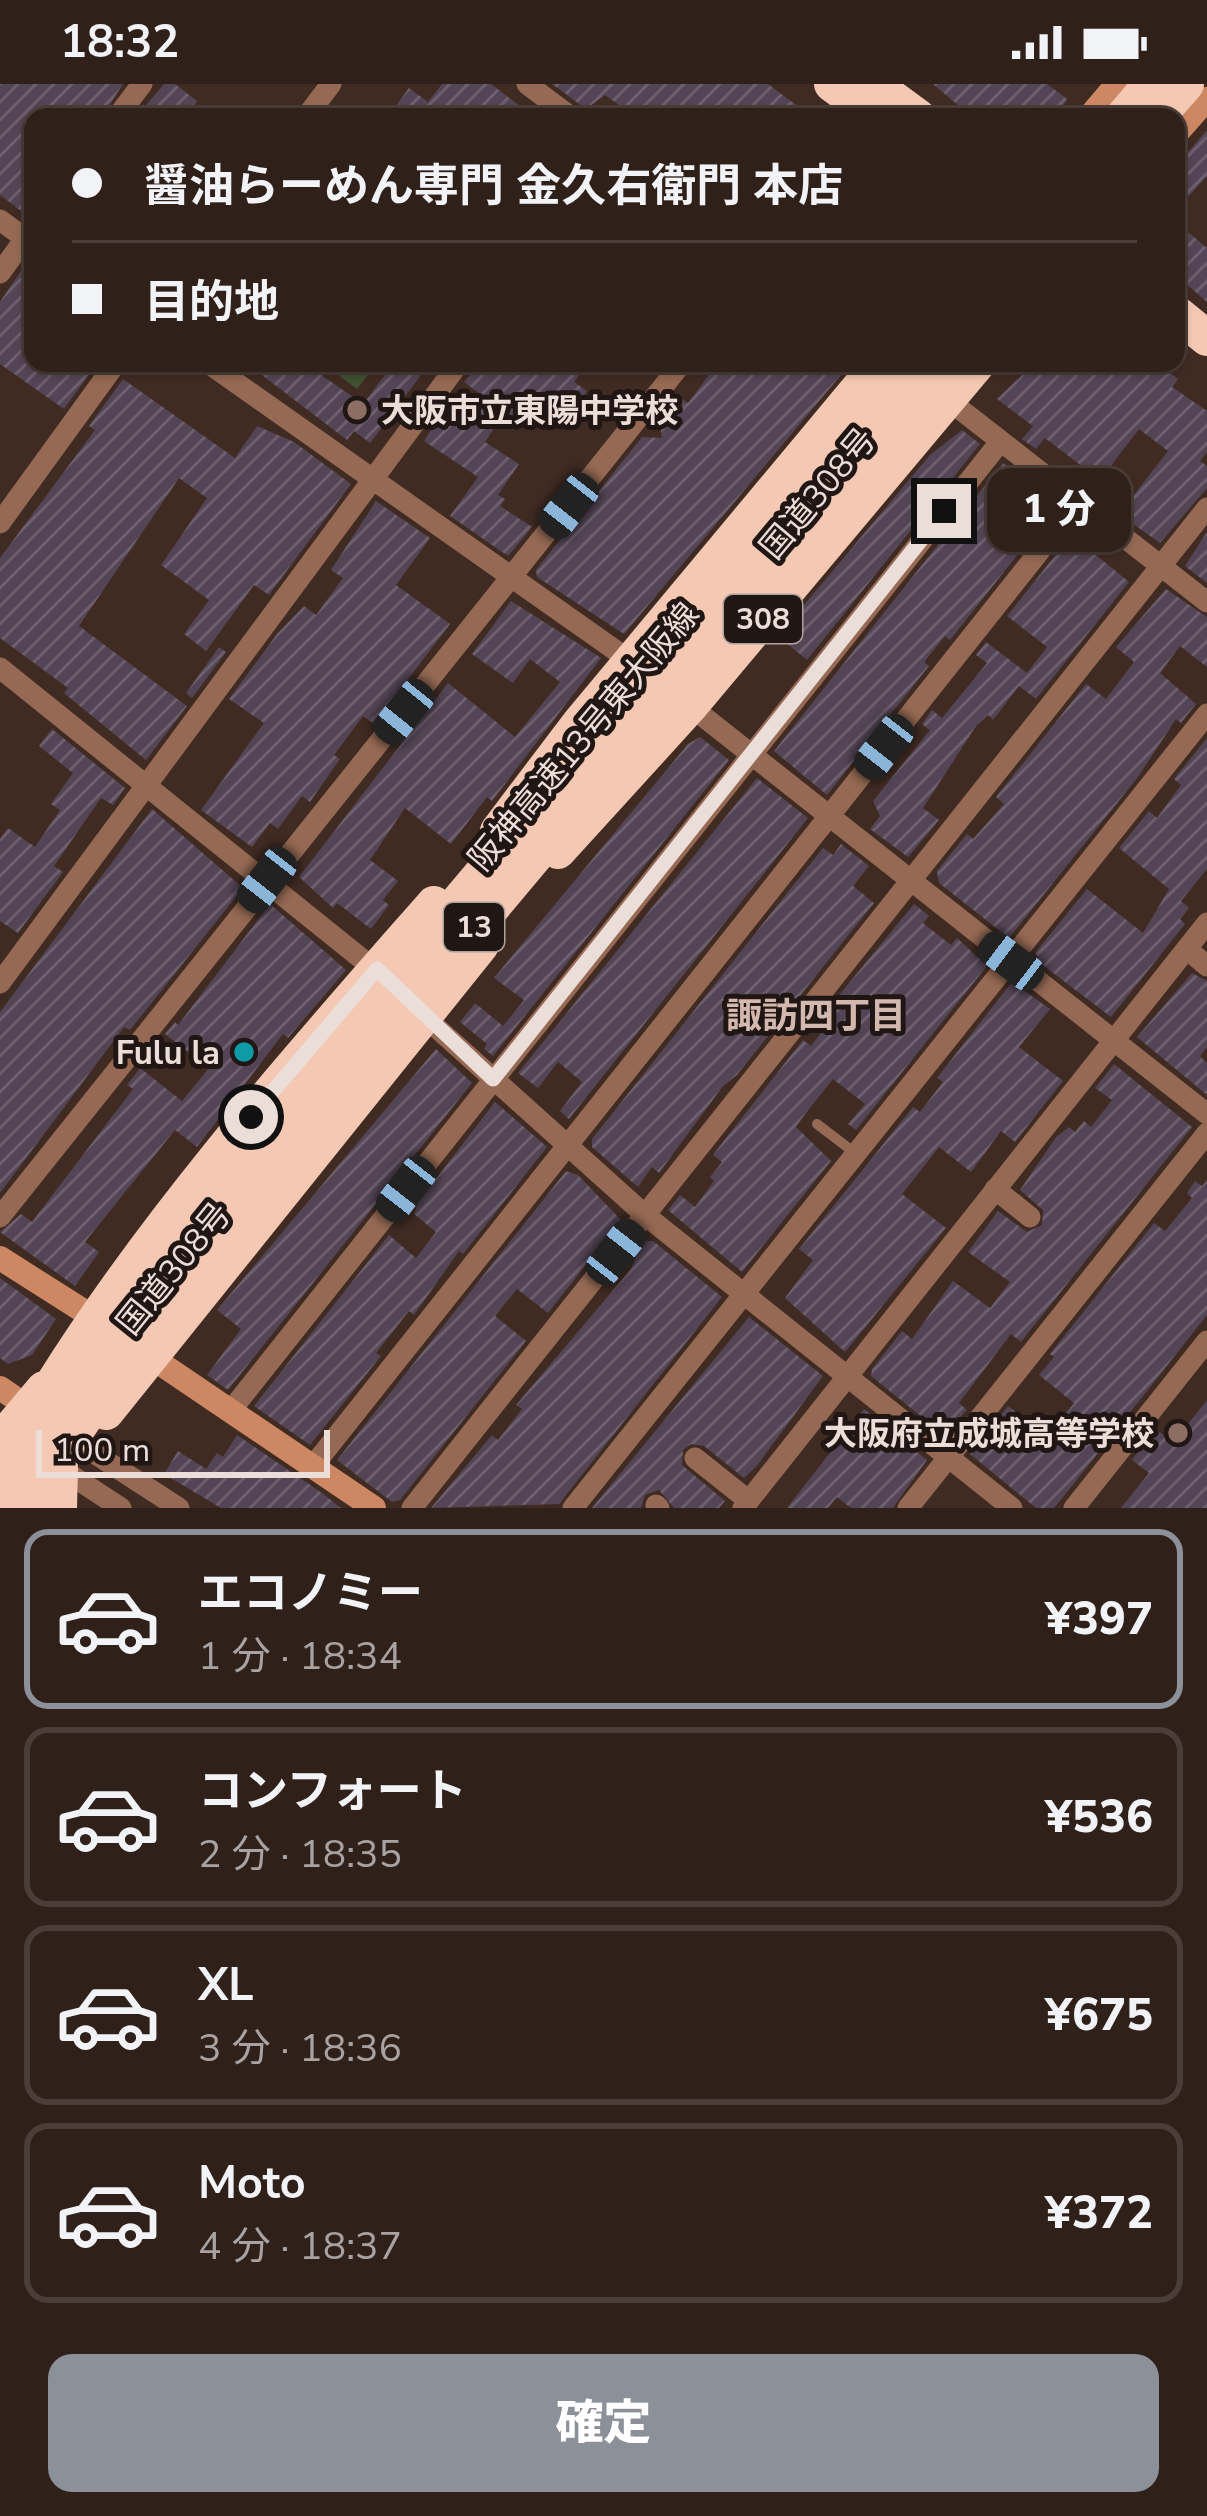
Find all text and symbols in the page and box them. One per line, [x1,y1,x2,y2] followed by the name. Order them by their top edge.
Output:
[60,12,179,73] text: 18:32
[144,156,843,217] text: 醤油らーめん専門 金久右衛門 本店
[144,272,279,333] text: 目的地
[381,389,678,434] place label: 大阪市立東陽中学校
[344,397,370,423] marker: 大阪市立東陽中学校
[750,419,886,569] street label: 国道308号
[533,467,605,545] car
[986,469,1130,553] callout: 1 分
[1022,483,1096,536] text: 1 分
[917,484,971,538] route end
[459,594,710,880] street label: 阪神高速13号東大阪線
[724,595,802,643] road number: 308
[367,673,441,751] car
[848,708,920,786] car
[231,841,303,919] car
[444,903,504,951] road number: 13
[971,925,1051,997] car
[726,992,906,1041] district label: 諏訪四丁目
[116,1031,220,1076] place label: Fulu la
[231,1039,257,1065] marker: Fulu la
[224,1090,278,1144] route start
[370,1150,442,1228] car
[107,1193,241,1345] street label: 国道308号
[580,1213,652,1291] car
[824,1412,1154,1457] place label: 大阪府立成城高等学校
[1165,1420,1191,1446] marker: 大阪府立成城高等学校
[36,1424,330,1477] scale bar
[54,1428,150,1473] text: 100 m
[198,1563,423,1624] text: エコノミー
[54,1565,162,1673] icon: car
[1045,1589,1153,1650] text: ¥397
[198,1630,402,1683] text: 1 分 · 18:34
[198,1761,467,1822] text: コンフォート
[54,1763,162,1871] icon: car
[1045,1787,1153,1848] text: ¥536
[198,1828,402,1881] text: 2 分 · 18:35
[198,1955,254,2016] text: XL
[54,1961,162,2069] icon: car
[1045,1985,1153,2046] text: ¥675
[198,2022,402,2075] text: 3 分 · 18:36
[198,2153,306,2214] text: Moto
[54,2159,162,2267] icon: car
[1045,2183,1153,2244] text: ¥372
[198,2220,402,2273] text: 4 分 · 18:37
[48,2354,1159,2492] button: 確定

